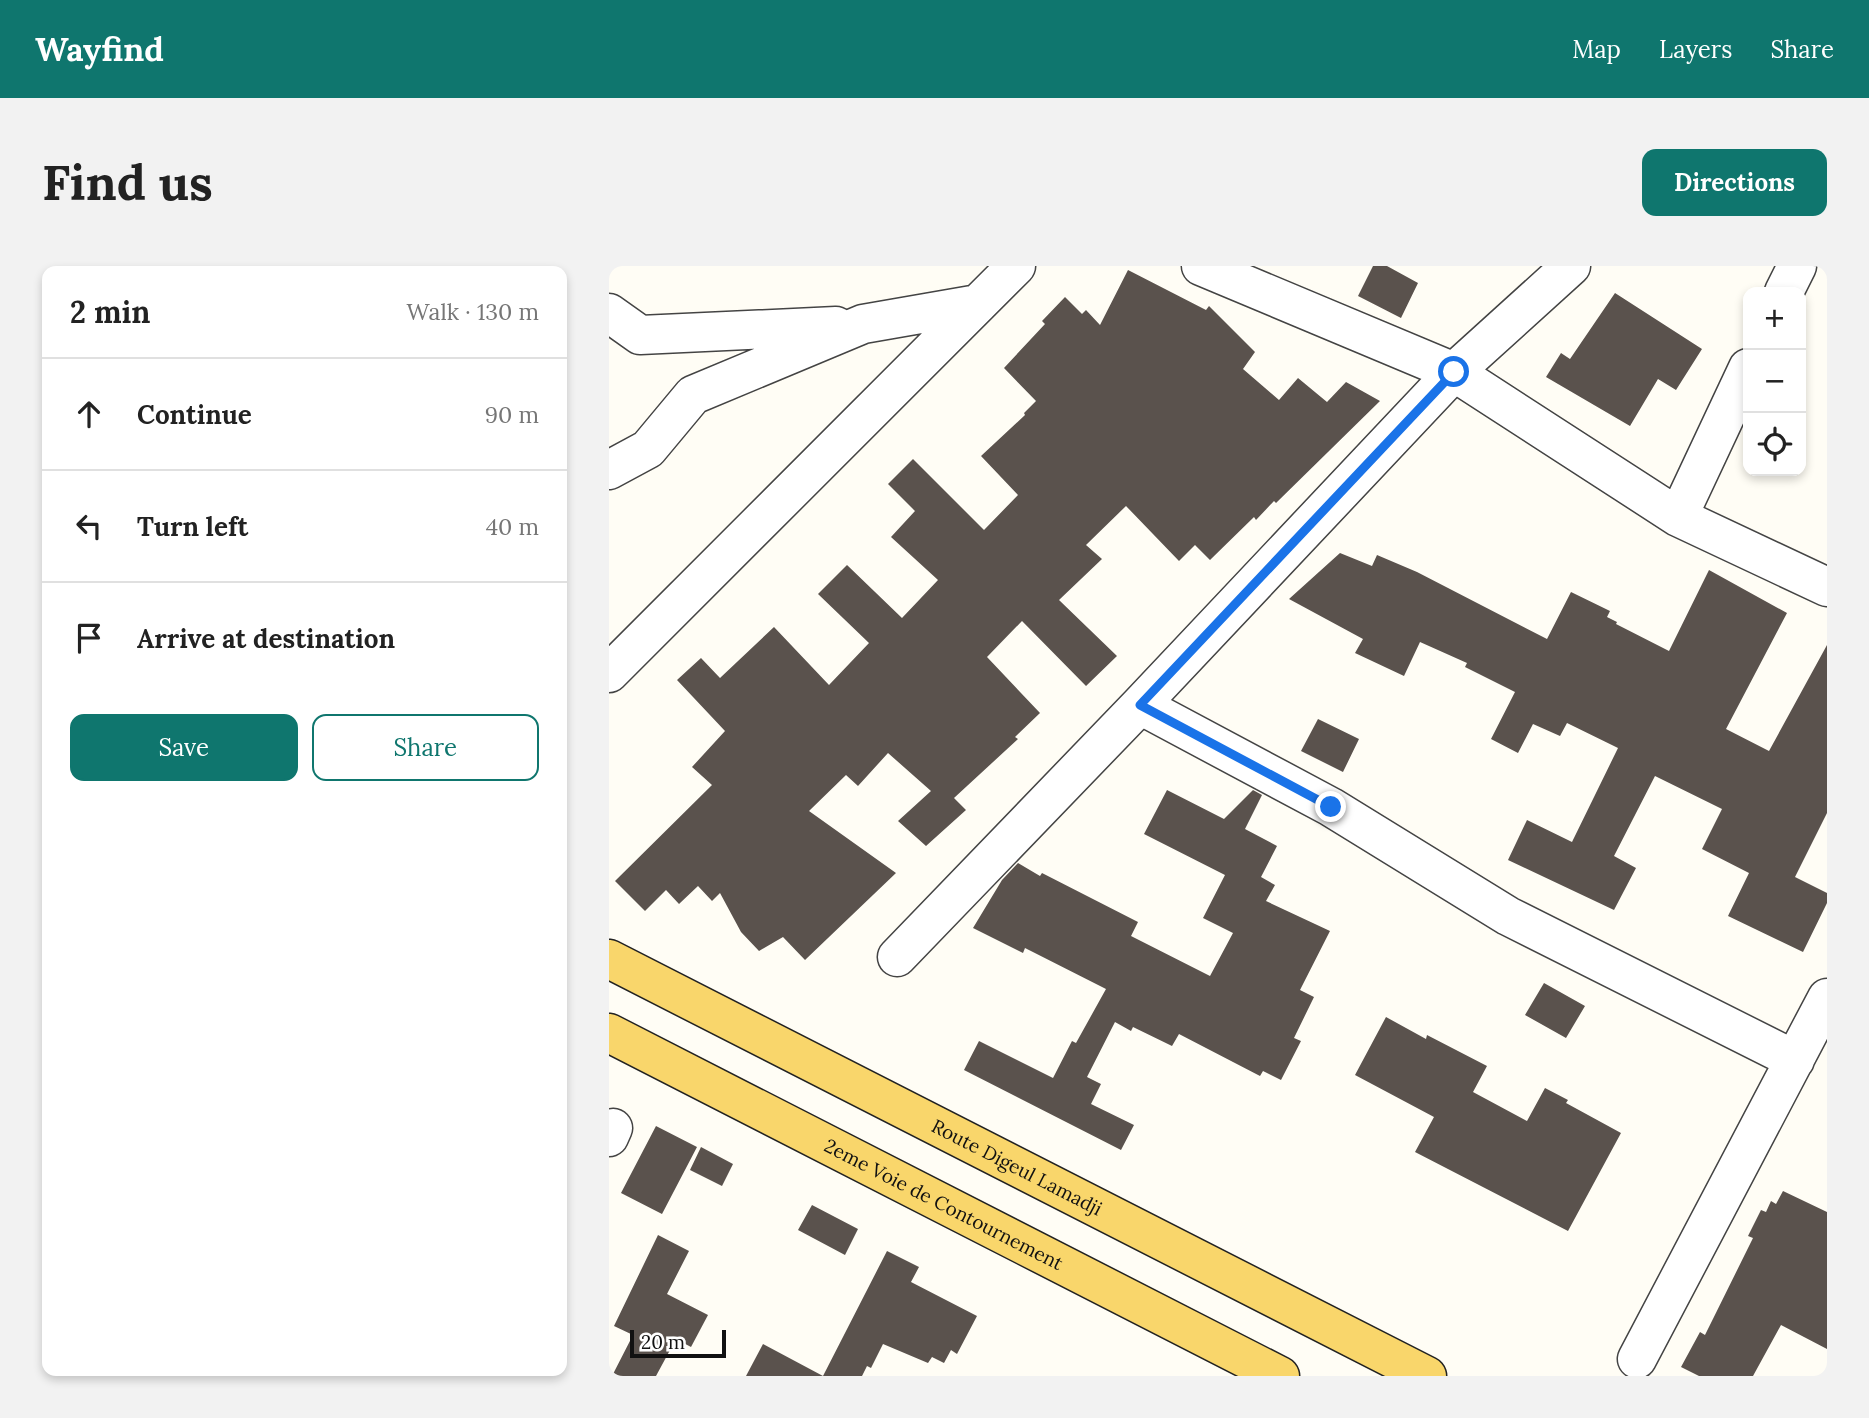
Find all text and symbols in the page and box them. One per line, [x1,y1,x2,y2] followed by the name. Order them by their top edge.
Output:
[35,28,164,70] text: Wayfind
[1572,34,1621,65] text: Map
[1659,34,1732,65] text: Layers
[1770,34,1834,65] text: Share
[1642,149,1827,216] button: Directions
[42,151,213,213] text: Find us
[1743,287,1806,476] map controls
[1743,287,1806,350] button: +
[70,293,150,331] text: 2 min
[407,297,539,326] text: Walk · 130 m
[1743,350,1806,413] button: −
[1438,356,1469,387] route start
[70,395,108,433] icon: ahead
[137,398,252,431] text: Continue
[485,400,539,429] text: 90 m
[1743,413,1806,476] button: locate
[70,507,108,545] icon: left
[137,510,248,543] text: Turn left
[486,512,539,541] text: 40 m
[70,619,108,657] icon: arrive
[137,622,395,655] text: Arrive at destination
[70,714,298,781] button: Save
[312,714,539,781] button: Share
[1315,791,1346,822] route end
[928,1114,1106,1220] street label: Route Digeul Lamadji
[820,1133,1068,1275] street label: 2eme Voie de Contournement
[630,1327,726,1359] scale bar
[641,1330,685,1354] text: 20 m

